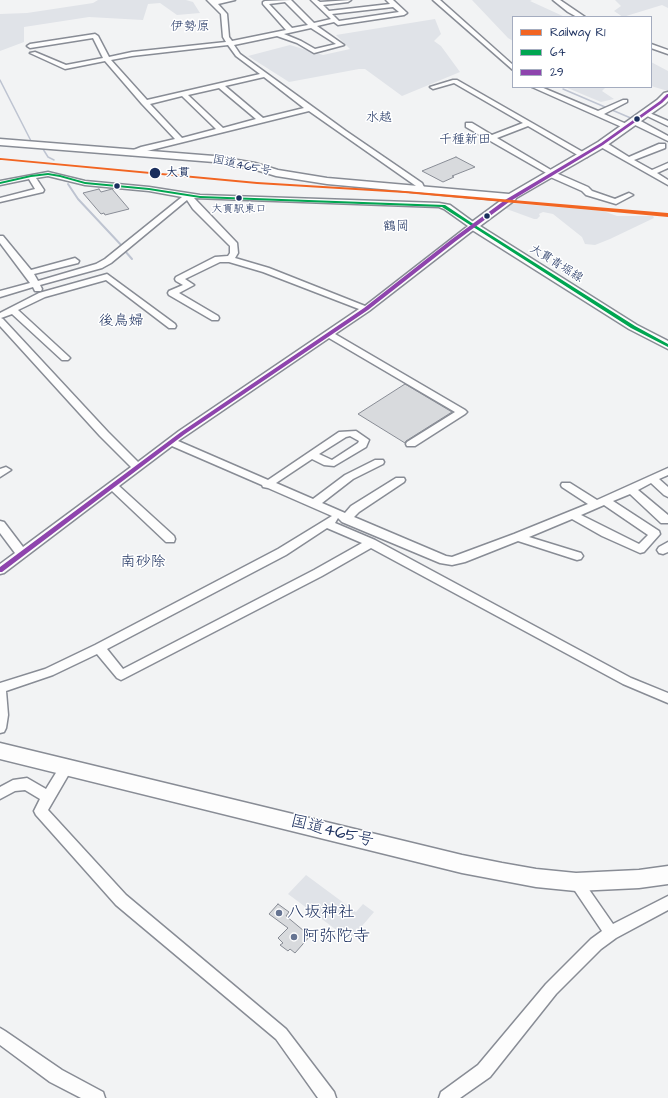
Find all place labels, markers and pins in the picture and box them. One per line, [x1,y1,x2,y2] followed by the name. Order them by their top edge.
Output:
[632,114,642,124] unlabelled marker
[148,166,162,180] marker: 大貫
[166,166,190,180] place label: 大貫
[112,181,122,191] unlabelled marker
[234,193,244,203] marker: 大貫駅東口
[212,203,266,217] place label: 大貫駅東口
[482,211,492,221] unlabelled marker
[287,903,355,923] place label: 八坂神社
[274,908,284,918] marker: 八坂神社
[302,927,370,947] place label: 阿弥陀寺
[289,932,299,942] marker: 阿弥陀寺

